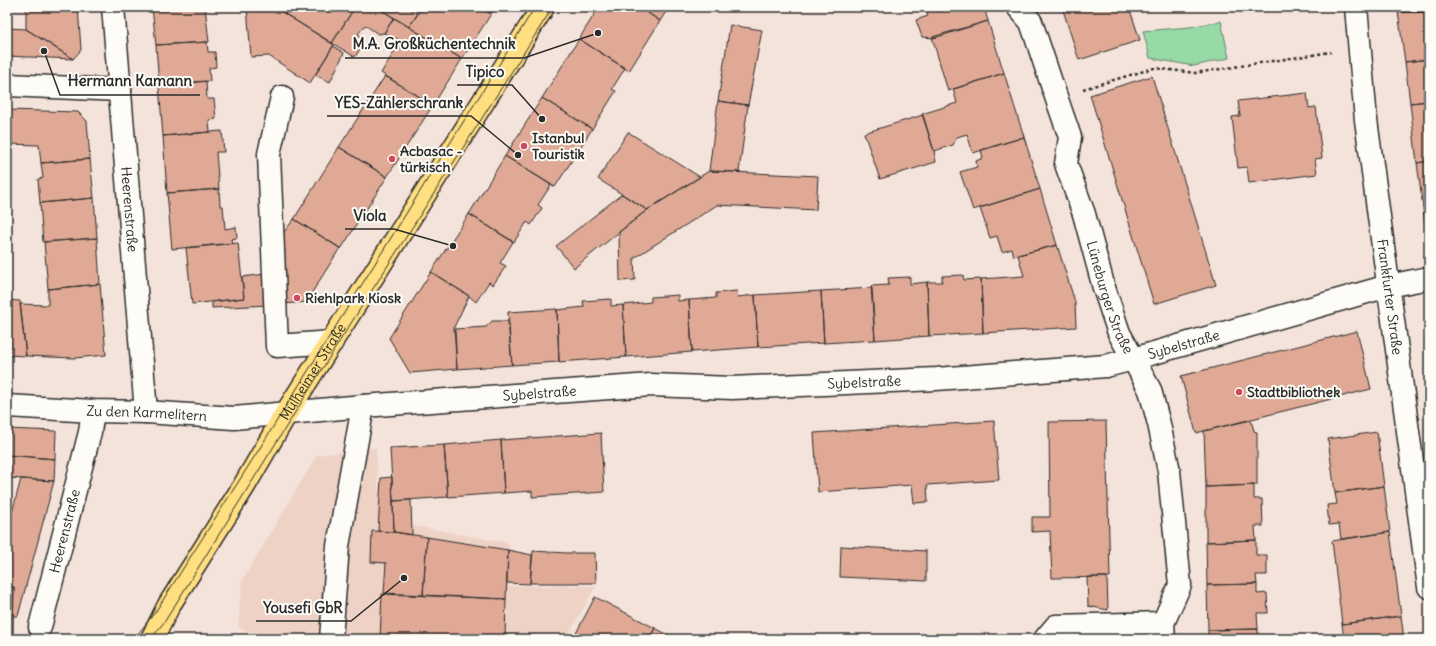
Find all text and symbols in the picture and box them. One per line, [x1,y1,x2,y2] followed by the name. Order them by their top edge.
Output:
[345,31,524,58] callout: M.A. Großküchentechnik
[352,34,516,53] text: M.A. Großküchentechnik
[457,58,512,85] callout: Tipico
[465,62,505,82] text: Tipico
[60,68,200,95] callout: Hermann Kamann
[68,71,192,90] text: Hermann Kamann
[327,89,471,116] callout: YES-Zählerschrank
[334,93,464,112] text: YES-Zählerschrank
[532,129,585,163] place label: Istanbul Touristik
[519,141,529,151] marker: Istanbul Touristik
[400,142,463,176] place label: Acbasac - türkisch
[387,154,397,164] marker: Acbasac - türkisch
[117,166,142,253] street label: Heerenstraße
[345,202,394,229] callout: Viola
[353,206,387,225] text: Viola
[1373,238,1407,356] street label: Frankfurter Straße
[1083,239,1138,357] street label: Lüneburger Straße
[305,289,401,307] place label: Riehlpark Kiosk
[292,293,302,303] marker: Riehlpark Kiosk
[275,320,350,423] street label: Mülheimer Straße
[1146,326,1222,363] street label: Sybelstraße
[827,372,901,393] street label: Sybelstraße
[502,381,577,405] street label: Sybelstraße
[1247,383,1340,401] place label: Stadtbibliothek
[1234,387,1244,397] marker: Stadtbibliothek
[86,402,208,425] street label: Zu den Karmelitern
[45,487,84,575] street label: Heerenstraße
[256,594,351,621] callout: Yousefi GbR
[262,598,343,617] text: Yousefi GbR

